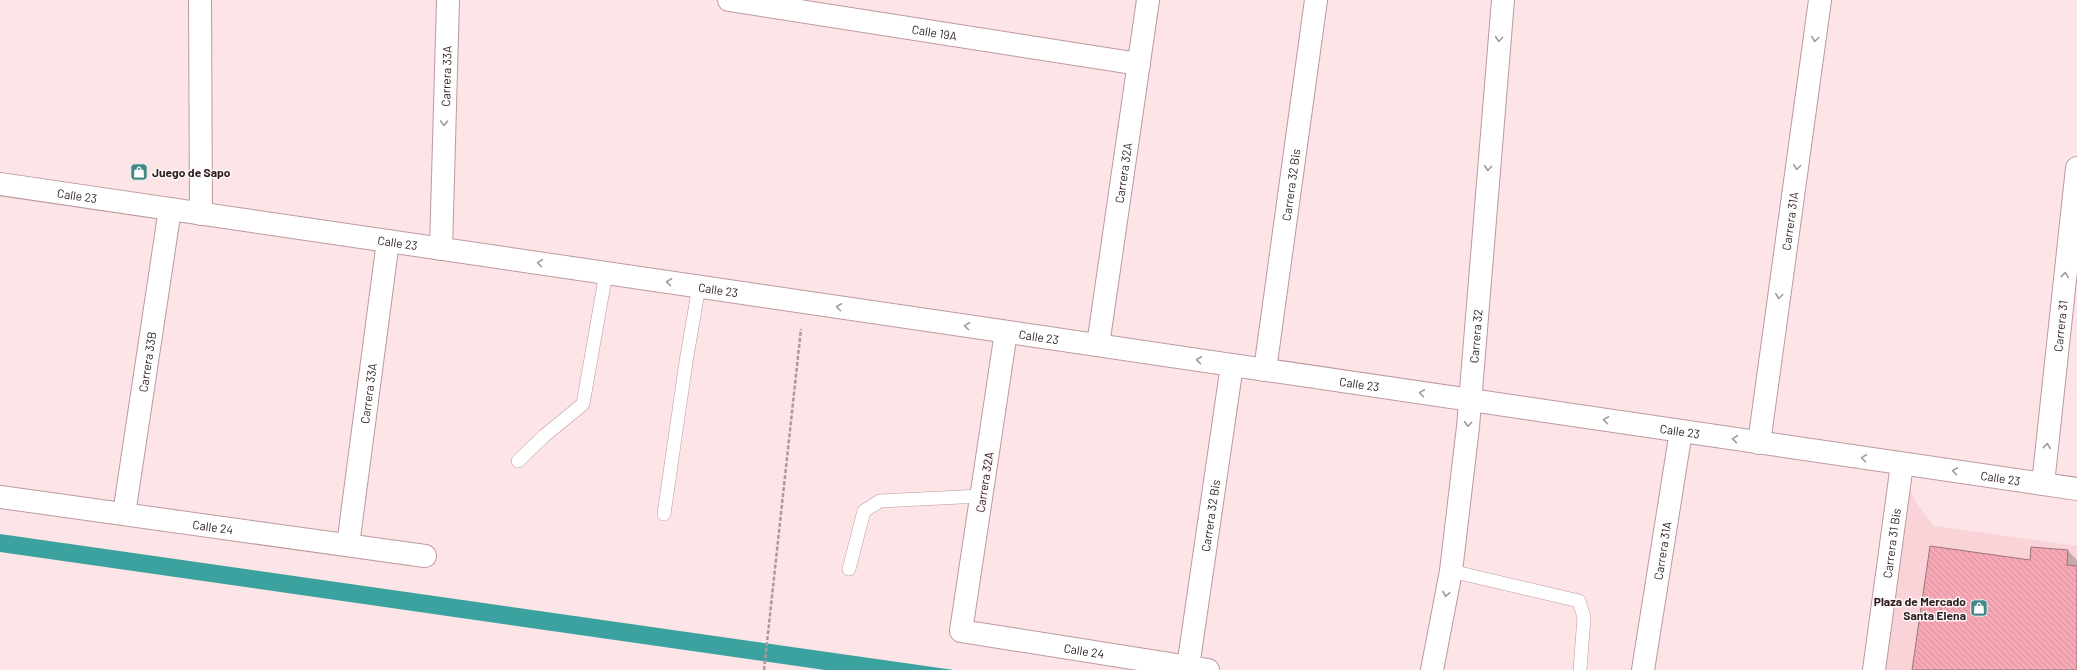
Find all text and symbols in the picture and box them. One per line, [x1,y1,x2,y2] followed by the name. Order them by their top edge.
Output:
[911,22,958,43] street label: Calle 19A
[1495,36,1504,42] one-way arrow
[1811,36,1820,42] one-way arrow
[438,45,454,107] street label: Carrera 33A
[440,120,449,126] one-way arrow
[1112,141,1134,204] street label: Carrera 32A
[1279,148,1302,222] street label: Carrera 32 Bis
[129,162,149,182] shop icon: Juego de Sapo
[1793,164,1802,170] one-way arrow
[152,165,231,179] place label: Juego de Sapo
[1484,165,1493,171] one-way arrow
[56,185,98,205] street label: Calle 23
[1779,191,1801,251] street label: Carrera 31A
[377,233,419,252] street label: Calle 23
[537,259,543,268] one-way arrow
[2061,272,2070,278] one-way arrow
[665,278,672,287] one-way arrow
[697,280,739,299] street label: Calle 23
[1775,293,1784,299] one-way arrow
[2050,299,2070,352] street label: Carrera 31
[836,303,842,312] one-way arrow
[1466,309,1485,364] street label: Carrera 32
[964,322,970,331] one-way arrow
[1018,327,1060,346] street label: Calle 23
[135,330,158,393] street label: Carrera 33B
[1196,356,1202,365] one-way arrow
[357,362,379,424] street label: Carrera 33A
[1338,374,1380,393] street label: Calle 23
[1419,389,1425,398] one-way arrow
[1603,416,1609,425] one-way arrow
[1464,421,1473,427] one-way arrow
[1659,421,1701,441] street label: Calle 23
[1732,435,1738,444] one-way arrow
[2042,443,2051,449] one-way arrow
[972,451,996,513] street label: Carrera 32A
[1860,454,1867,463] one-way arrow
[1952,467,1958,476] one-way arrow
[1980,468,2021,488] street label: Calle 23
[1198,478,1222,553] street label: Carrera 32 Bis
[1880,507,1903,579] street label: Carrera 31 Bis
[192,517,234,536] street label: Calle 24
[1650,520,1674,581] street label: Carrera 31A
[1443,591,1451,597] one-way arrow
[1874,594,1966,622] place label: Plaza de Mercado Santa Elena
[1969,598,1989,618] shop icon: Plaza de Mercado Santa Elena
[1063,640,1105,661] street label: Calle 24

